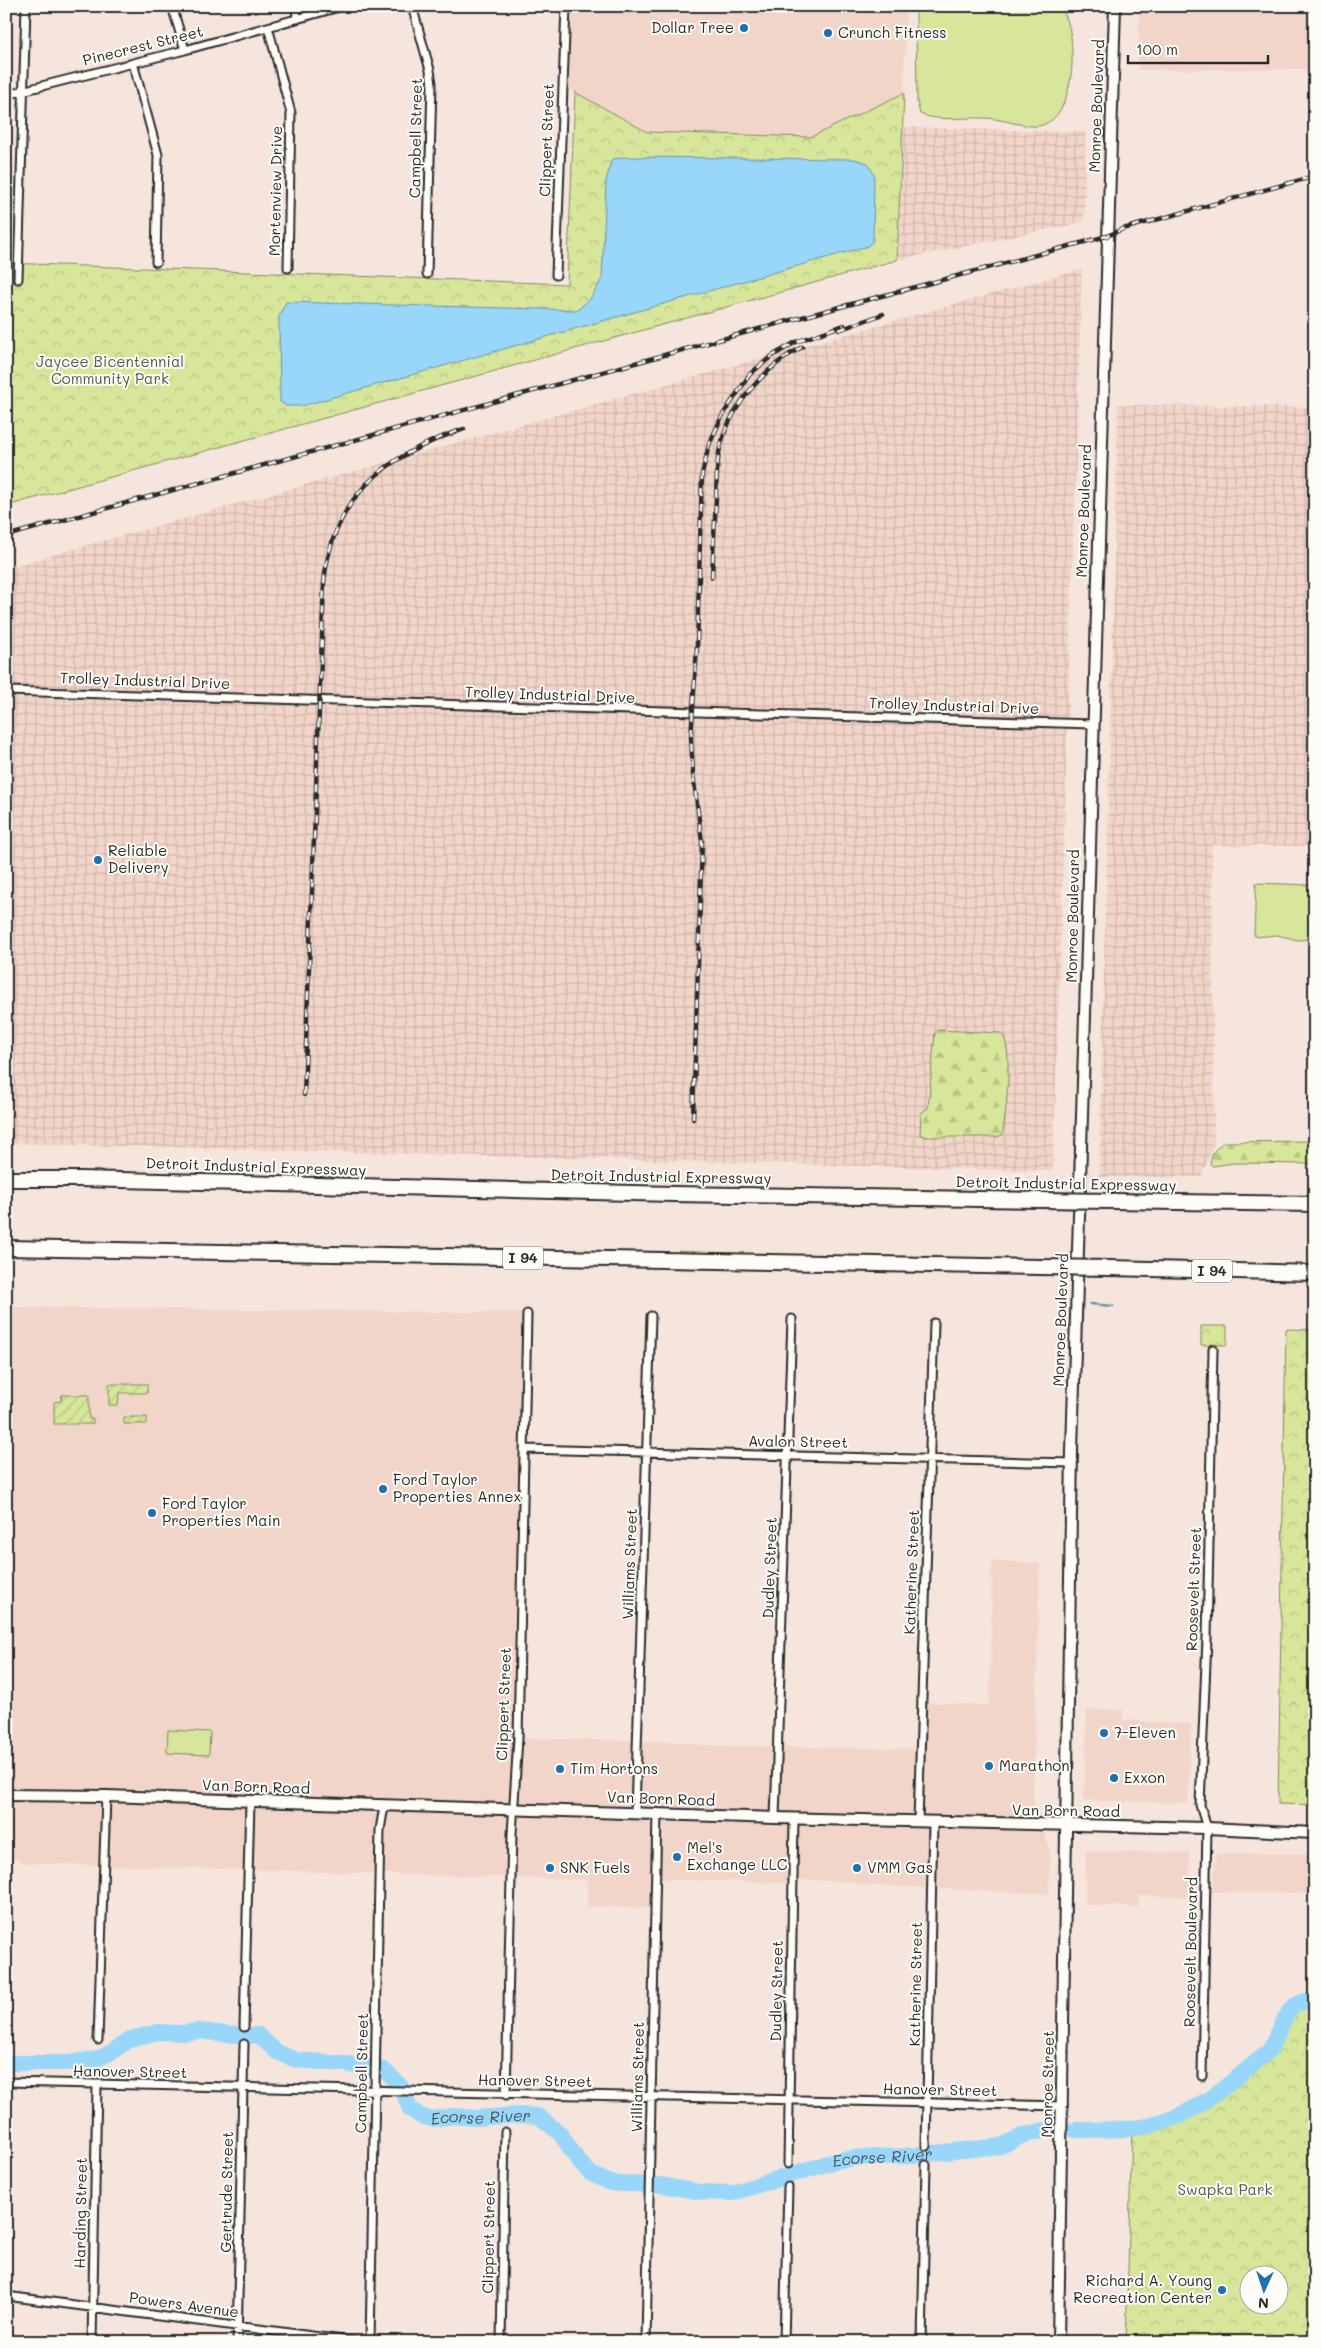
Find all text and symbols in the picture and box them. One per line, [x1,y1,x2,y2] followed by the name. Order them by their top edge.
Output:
[651,17,734,37] place label: Dollar Tree
[80,20,205,70] street label: Pinecrest Street
[738,22,750,34] marker: Dollar Tree
[838,22,947,42] place label: Crunch Fitness
[822,27,834,39] marker: Crunch Fitness
[1128,32,1268,64] scale bar
[1084,39,1108,173] street label: Monroe Boulevard
[1136,39,1178,59] text: 100 m
[404,78,426,198] street label: Campbell Street
[534,83,558,197] street label: Clippert Street
[264,126,286,256] street label: Mortenview Drive
[36,351,184,388] park label: Jaycee Bicentennial Community Park
[1071,444,1095,578] street label: Monroe Boulevard
[60,667,231,693] street label: Trolley Industrial Drive
[465,681,636,707] street label: Trolley Industrial Drive
[869,692,1040,718] street label: Trolley Industrial Drive
[108,840,169,877] place label: Reliable Delivery
[1061,849,1083,983] street label: Monroe Boulevard
[92,854,104,866] marker: Reliable Delivery
[145,1152,367,1180] street label: Detroit Industrial Expressway
[550,1164,772,1188] street label: Detroit Industrial Expressway
[955,1171,1177,1195] street label: Detroit Industrial Expressway
[503,1246,543,1270] road number: I 94
[1048,1253,1072,1387] street label: Monroe Boulevard
[1192,1260,1232,1282] road number: I 94
[748,1430,848,1452] street label: Avalon Street
[393,1469,522,1506] place label: Ford Taylor Properties Annex
[377,1483,389,1495] marker: Ford Taylor Properties Annex
[162,1493,280,1530] place label: Ford Taylor Properties Main
[146,1507,158,1519] marker: Ford Taylor Properties Main
[617,1508,641,1620] street label: Williams Street
[899,1509,923,1635] street label: Katherine Street
[757,1517,781,1619] street label: Dudley Street
[1181,1527,1205,1651] street label: Roosevelt Street
[491,1647,515,1761] street label: Clippert Street
[1114,1722,1176,1742] place label: 7-Eleven
[1098,1727,1110,1739] marker: 7-Eleven
[999,1755,1069,1775] place label: Marathon
[570,1758,658,1778] place label: Tim Hortons
[983,1760,995,1772] marker: Marathon
[554,1763,566,1775] marker: Tim Hortons
[1124,1767,1165,1787] place label: Exxon
[1108,1772,1120,1784] marker: Exxon
[202,1774,311,1798] street label: Van Born Road
[607,1786,716,1810] street label: Van Born Road
[1012,1799,1120,1821] street label: Van Born Road
[687,1837,788,1874] place label: Mel's Exchange LLC
[671,1851,683,1863] marker: Mel's Exchange LLC
[560,1857,630,1877] place label: SNK Fuels
[867,1857,933,1877] place label: VMM Gas
[544,1862,556,1874] marker: SNK Fuels
[851,1862,863,1874] marker: VMM Gas
[1179,1877,1201,2027] street label: Roosevelt Boulevard
[904,1921,926,2047] street label: Katherine Street
[765,1940,787,2042] street label: Dudley Street
[350,2013,372,2133] street label: Campbell Street
[626,2021,648,2133] street label: Williams Street
[1036,2030,1058,2138] street label: Monroe Street
[73,2060,187,2082] street label: Hanover Street
[478,2069,592,2091] street label: Hanover Street
[883,2078,997,2100] street label: Hanover Street
[429,2104,531,2129] water label: Ecorse River
[215,2131,237,2253] street label: Gertrude Street
[830,2142,933,2171] water label: Ecorse River
[69,2157,91,2269] street label: Harding Street
[1178,2179,1272,2199] park label: Swapka Park
[477,2180,499,2294] street label: Clippert Street
[1238,2266,1288,2316] north arrow
[1073,2270,1212,2307] place label: Richard A. Young Recreation Center
[1216,2284,1228,2296] marker: Richard A. Young Recreation Center
[128,2286,240,2322] street label: Powers Avenue
[1257,2294,1269,2313] text: N

